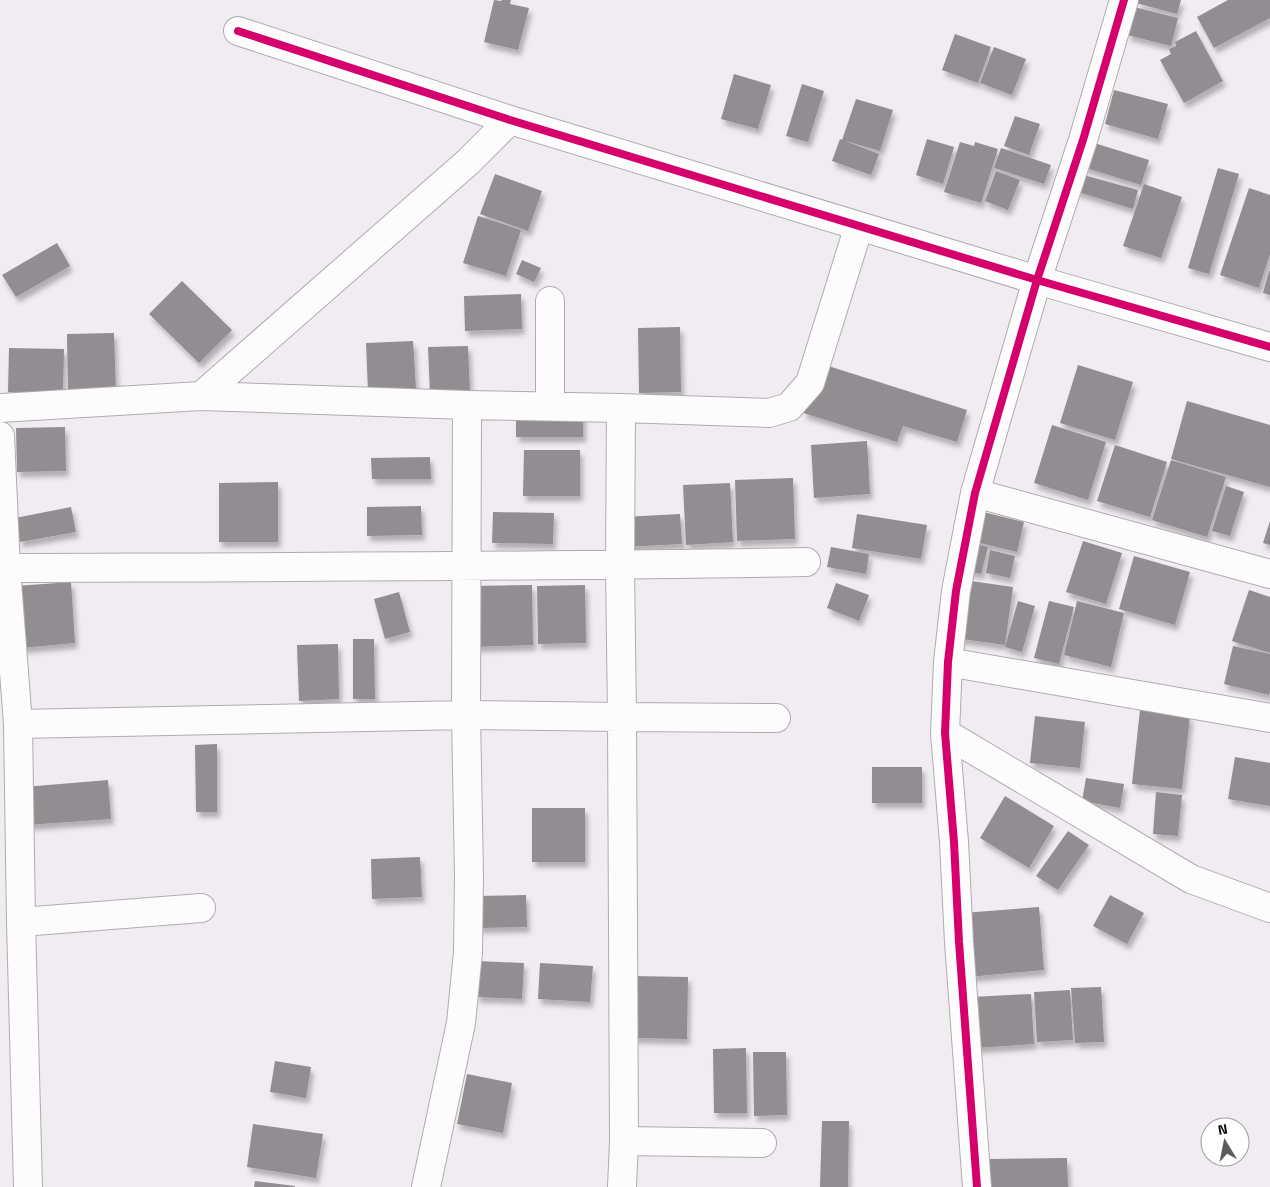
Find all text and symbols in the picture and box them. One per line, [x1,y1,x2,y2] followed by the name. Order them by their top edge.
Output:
[1200,1117,1250,1167] north arrow
[1216,1118,1229,1140] text: N

